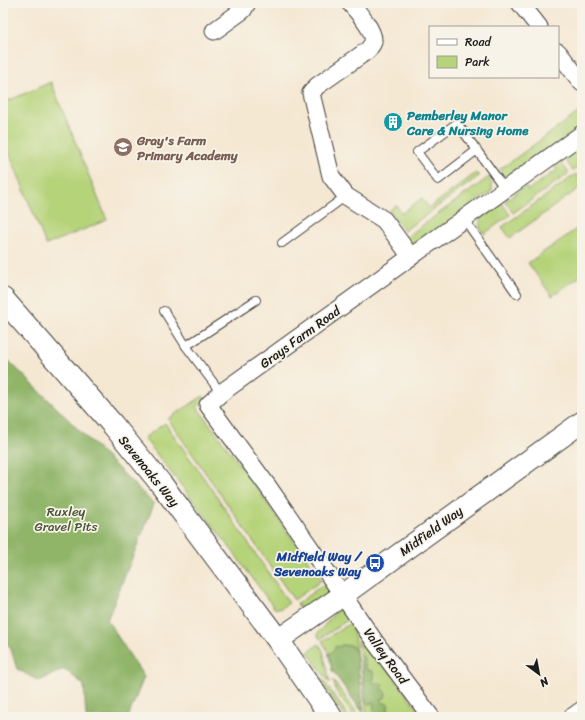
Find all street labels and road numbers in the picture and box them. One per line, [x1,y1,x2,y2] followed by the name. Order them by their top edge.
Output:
[255,299,346,374] street label: Grays Farm Road
[113,430,186,512] street label: Sevenoaks Way
[394,500,468,562] street label: Midfield Way
[358,623,415,690] street label: Valley Road

